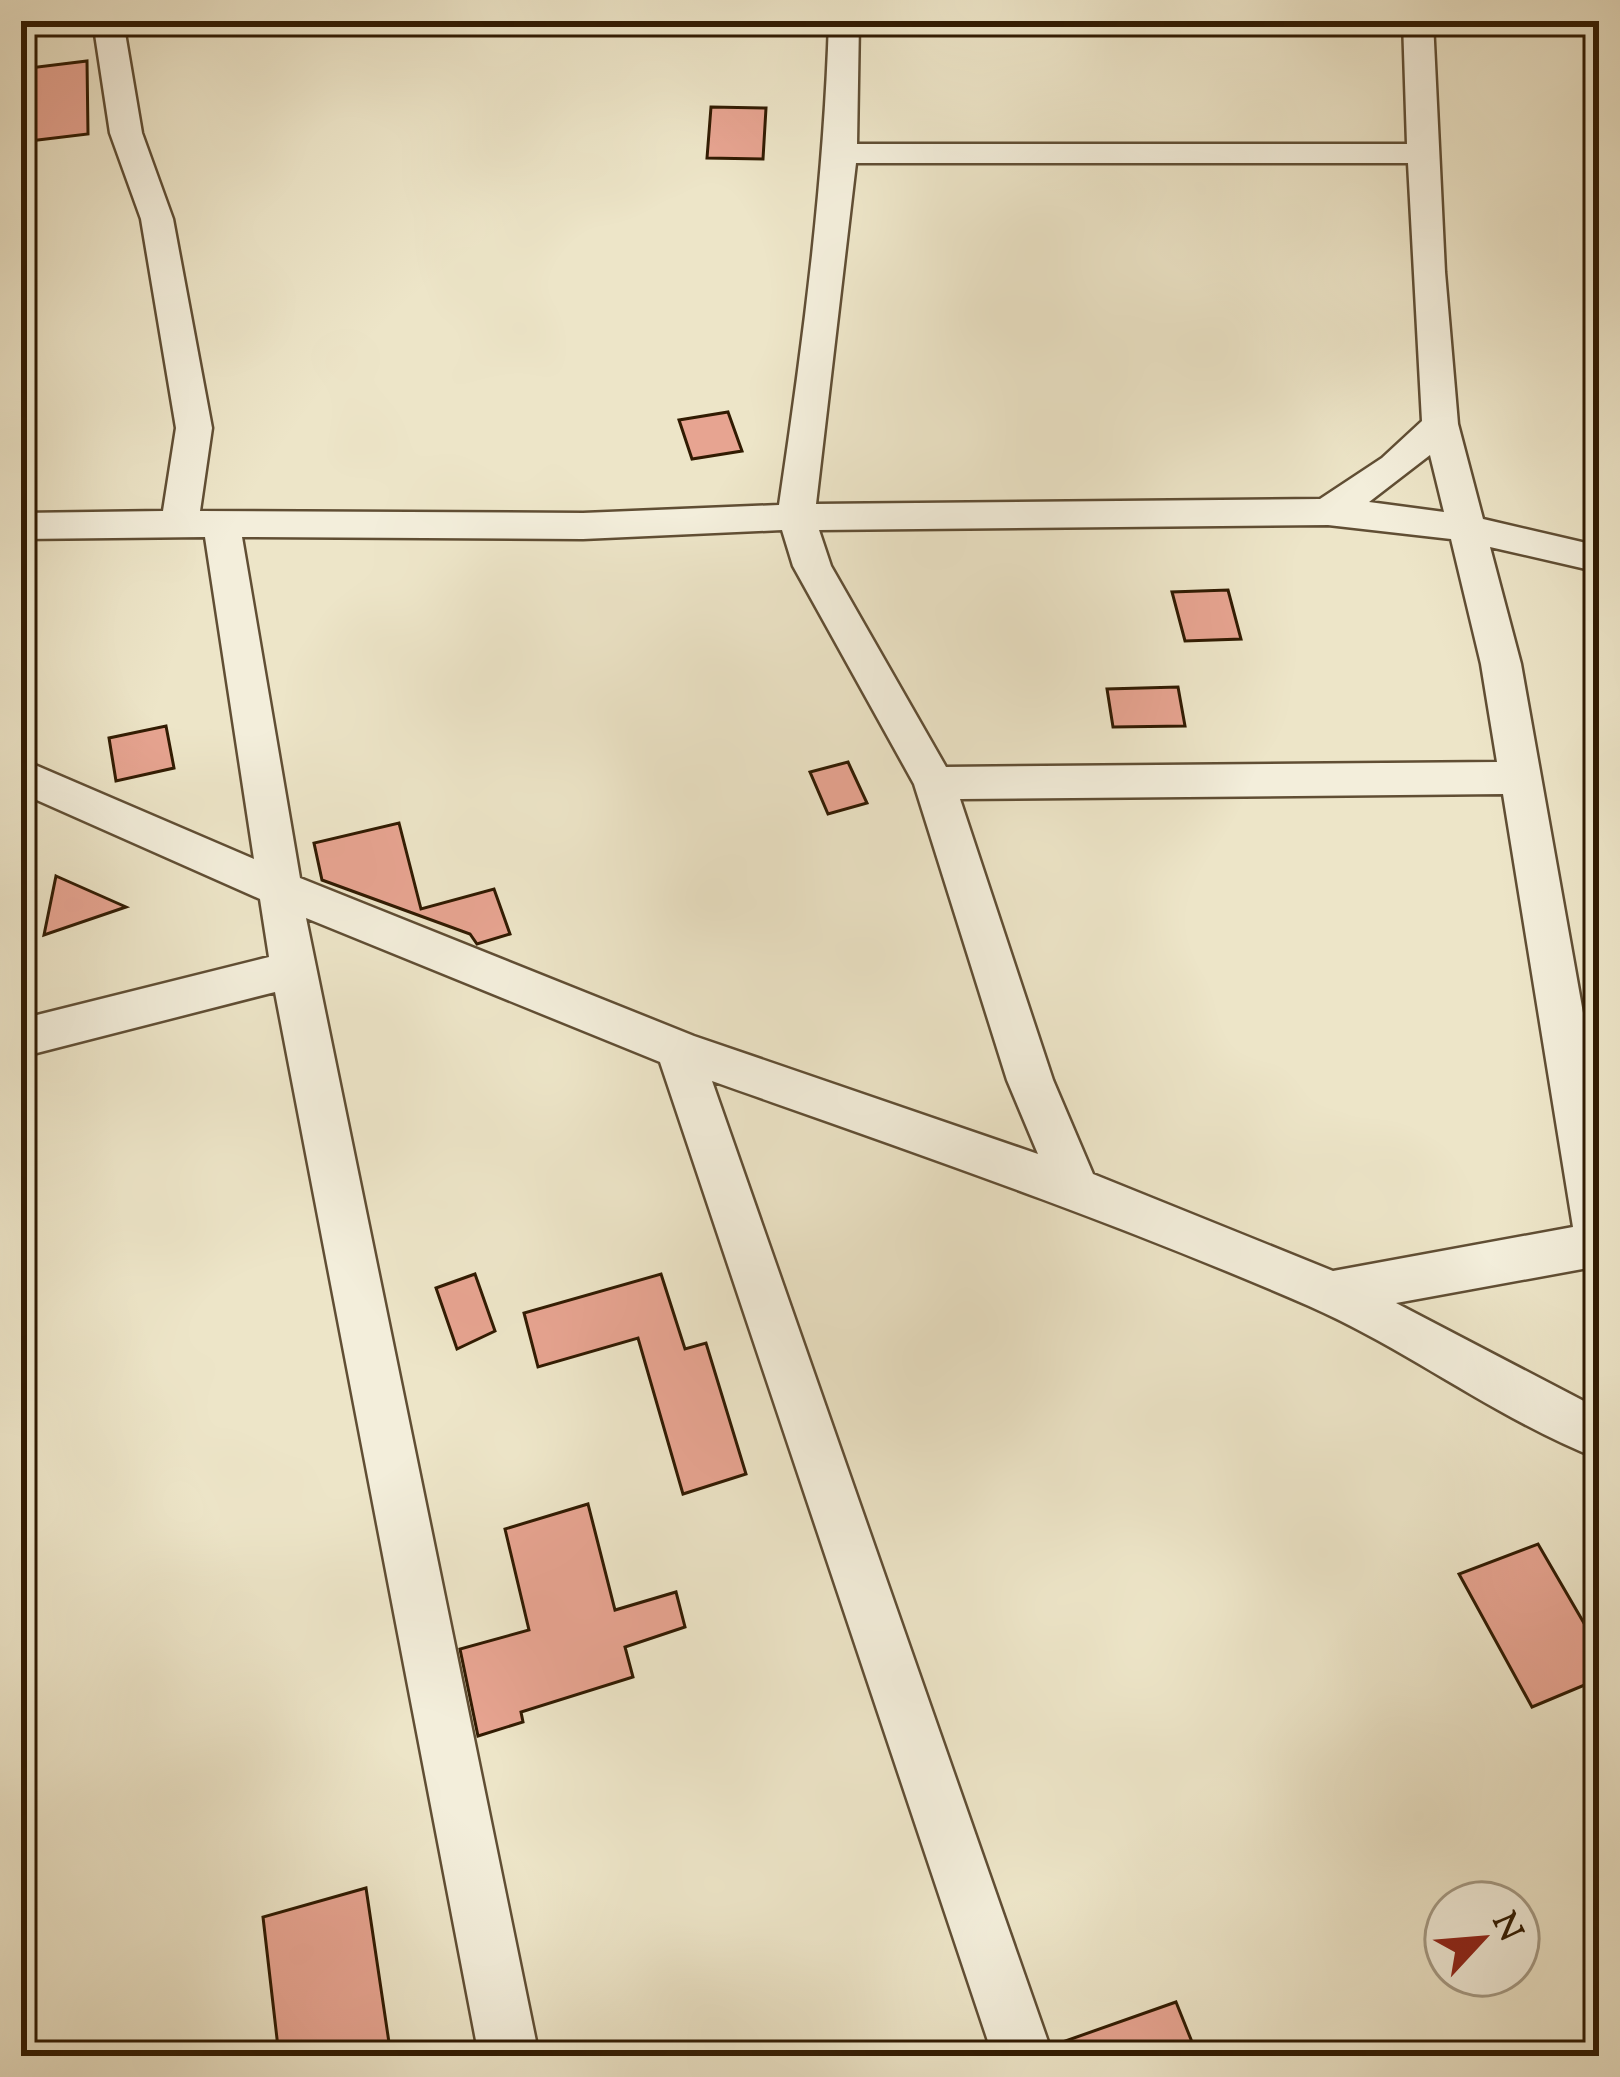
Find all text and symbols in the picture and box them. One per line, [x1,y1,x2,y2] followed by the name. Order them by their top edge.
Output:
[1422,1879,1542,1999] north arrow
[1478,1905,1533,1950] text: N

